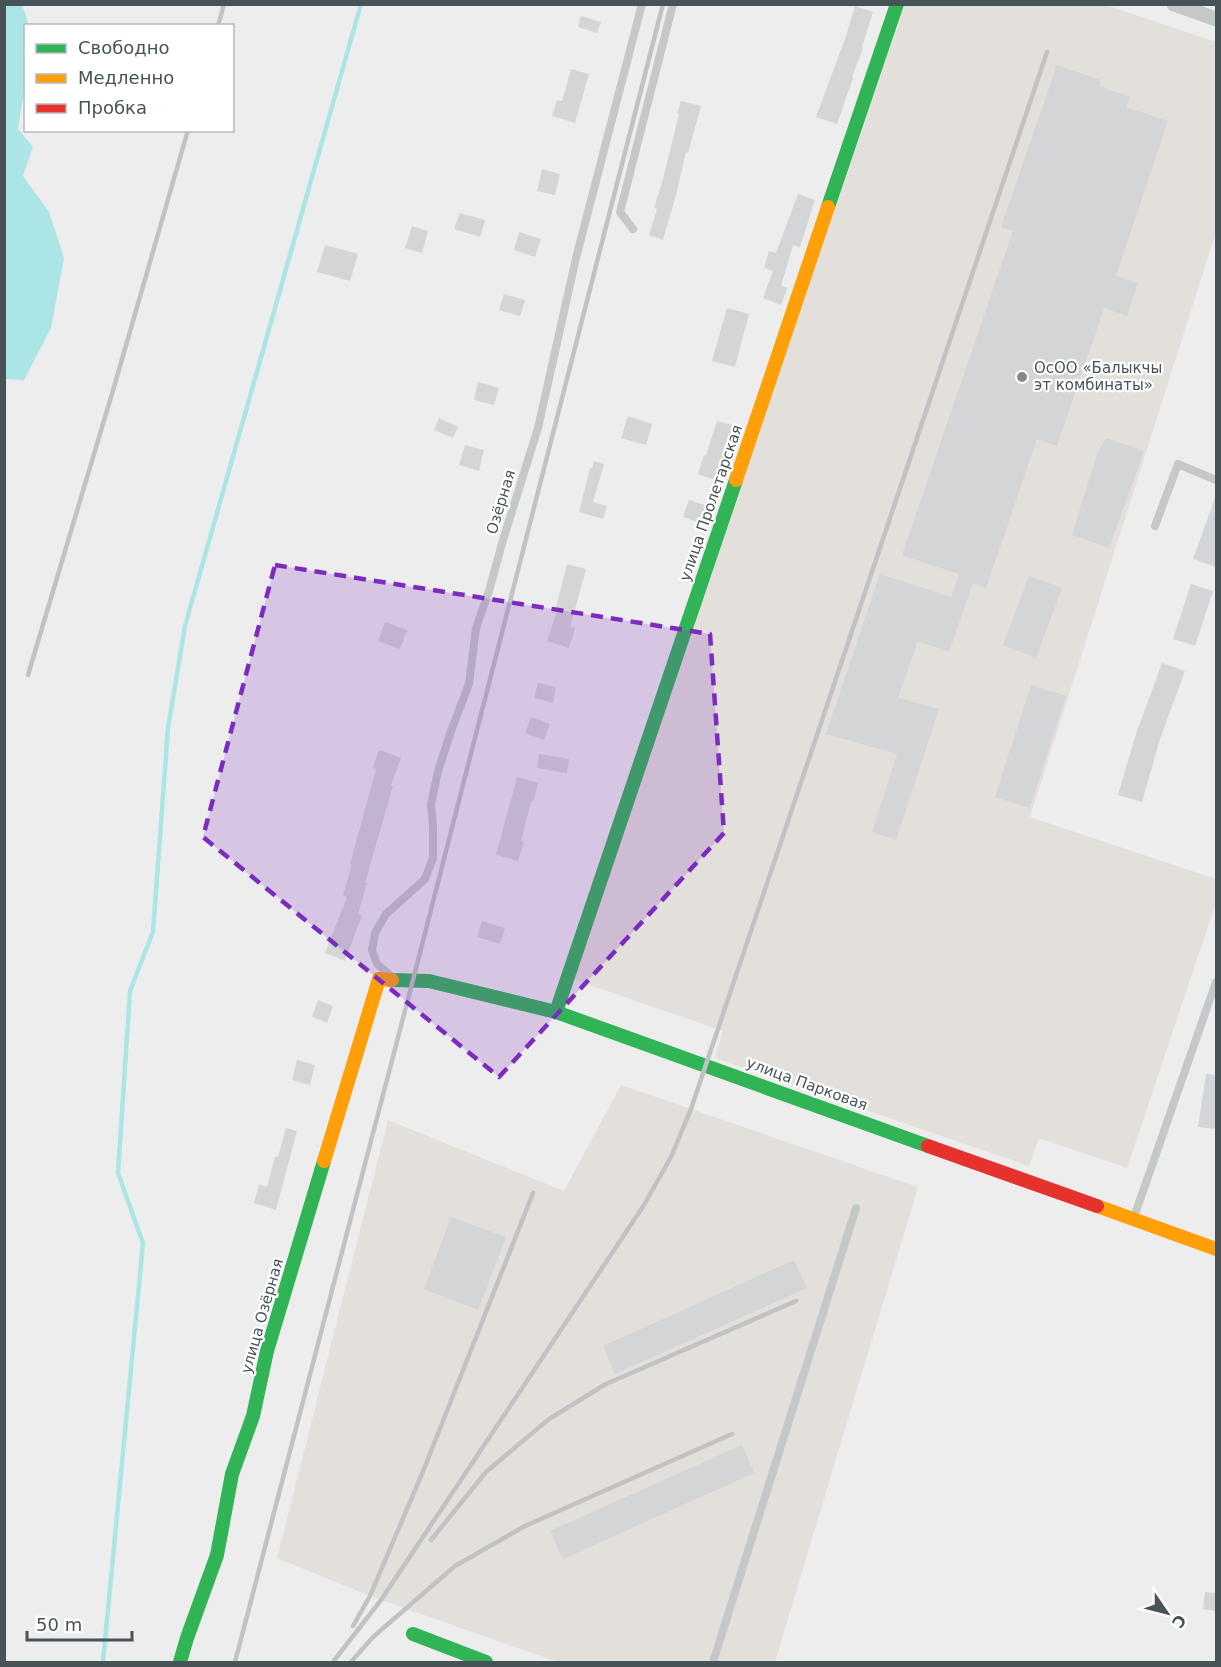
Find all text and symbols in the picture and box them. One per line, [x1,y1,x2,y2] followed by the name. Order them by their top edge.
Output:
[24,24,234,132] legend
[78,37,170,58] text: Свободно
[78,67,174,88] text: Медленно
[78,97,147,118] text: Пробка
[1034,359,1162,394] place label: ОсОО «Балыкчы эт комбинаты»
[1015,370,1029,384] marker: ОсОО «Балыкчы эт комбинаты»
[676,422,746,584] street label: улица Пролетарская
[483,468,519,536] street label: Озёрная
[744,1054,870,1114] street label: улица Парковая
[237,1256,287,1376] street label: улица Озёрная
[1137,1583,1197,1643] north arrow
[27,1604,132,1642] scale bar
[1168,1611,1190,1632] text: С
[36,1614,82,1635] text: 50 m

